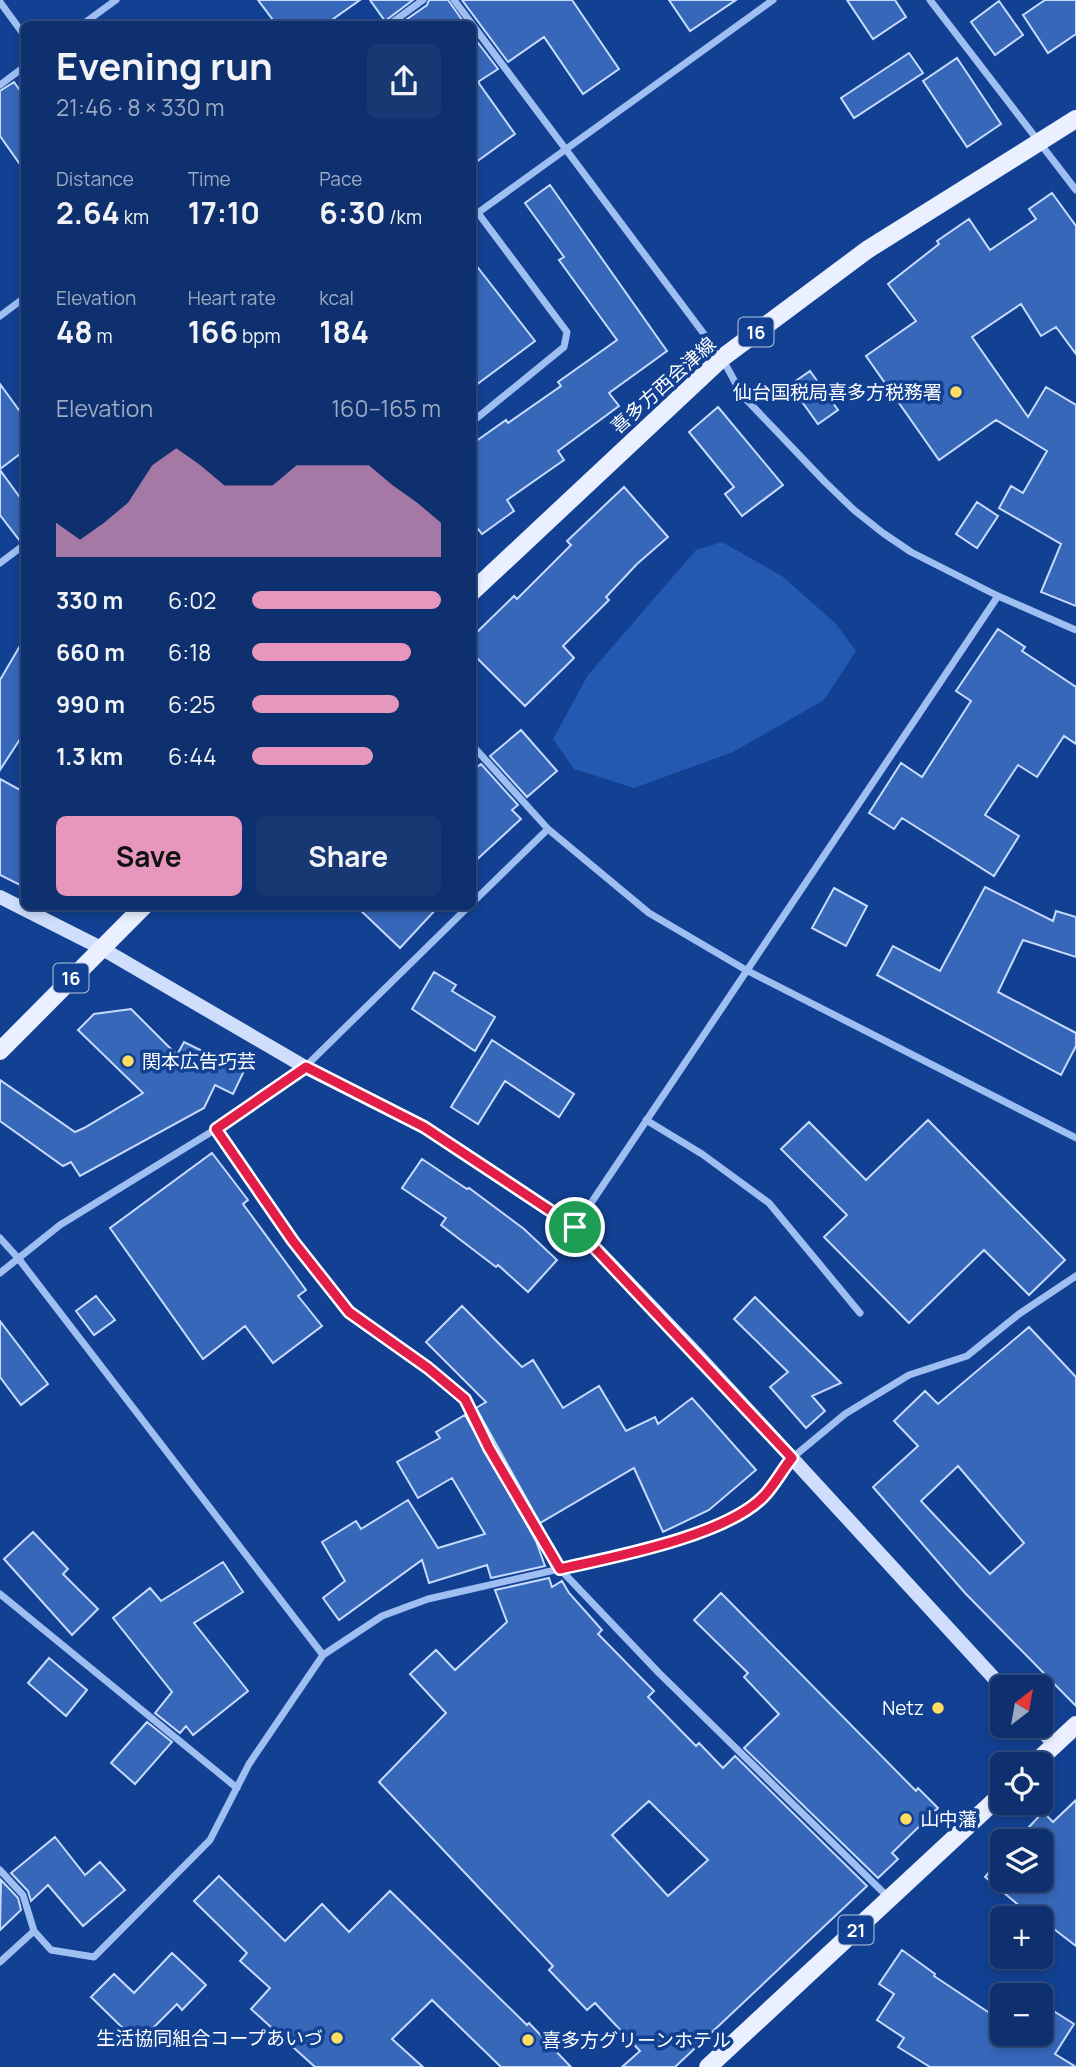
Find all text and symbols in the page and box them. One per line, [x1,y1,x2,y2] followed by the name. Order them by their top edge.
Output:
[56,39,273,91] text: Evening run
[367,44,441,118] button: share
[56,91,225,123] text: 21:46 · 8 × 330 m
[56,166,134,192] text: Distance
[188,166,231,192] text: Time
[319,166,362,192] text: Pace
[56,192,120,233] text: 2.64
[188,192,260,233] text: 17:10
[319,192,385,233] text: 6:30
[120,204,149,230] text: km
[385,204,422,230] text: /km
[56,285,136,311] text: Elevation
[188,285,276,311] text: Heart rate
[319,285,354,311] text: kcal
[56,311,93,352] text: 48
[188,311,238,352] text: 166
[319,311,369,352] text: 184
[738,318,774,346] road number: 16
[93,323,113,349] text: m
[238,323,281,349] text: bpm
[605,331,721,439] street label: 喜多方西会津線
[733,379,942,405] place label: 仙台国税局喜多方税務署
[948,384,964,400] marker: 仙台国税局喜多方税務署
[56,392,153,424] text: Elevation
[331,392,441,424] text: 160–165 m
[56,584,123,616] text: 330 m
[168,584,216,616] text: 6:02
[56,636,125,668] text: 660 m
[168,636,211,668] text: 6:18
[56,688,125,720] text: 990 m
[168,688,216,720] text: 6:25
[56,740,123,772] text: 1.3 km
[168,740,217,772] text: 6:44
[56,816,242,896] button: Save
[256,816,441,896] button: Share
[54,964,88,993] road number: 16
[142,1048,256,1074] place label: 関本広告巧芸
[120,1053,136,1069] marker: 関本広告巧芸
[545,1197,605,1257] pin
[556,1208,594,1246] icon: arrive
[990,1675,1054,1738] north arrow
[990,1675,1053,2046] map controls
[882,1695,924,1721] place label: Netz
[930,1700,946,1716] marker: Netz
[990,1752,1053,1815] button: locate
[920,1806,977,1832] place label: 山中藩
[898,1811,914,1827] marker: 山中藩
[990,1829,1053,1892] button: layers
[990,1906,1053,1969] button: +
[838,1916,874,1944] road number: 21
[990,1983,1053,2046] button: −
[96,2025,323,2051] place label: 生活協同組合コープあいづ
[542,2027,731,2053] place label: 喜多方グリーンホテル
[329,2030,345,2046] marker: 生活協同組合コープあいづ
[520,2032,536,2048] marker: 喜多方グリーンホテル

